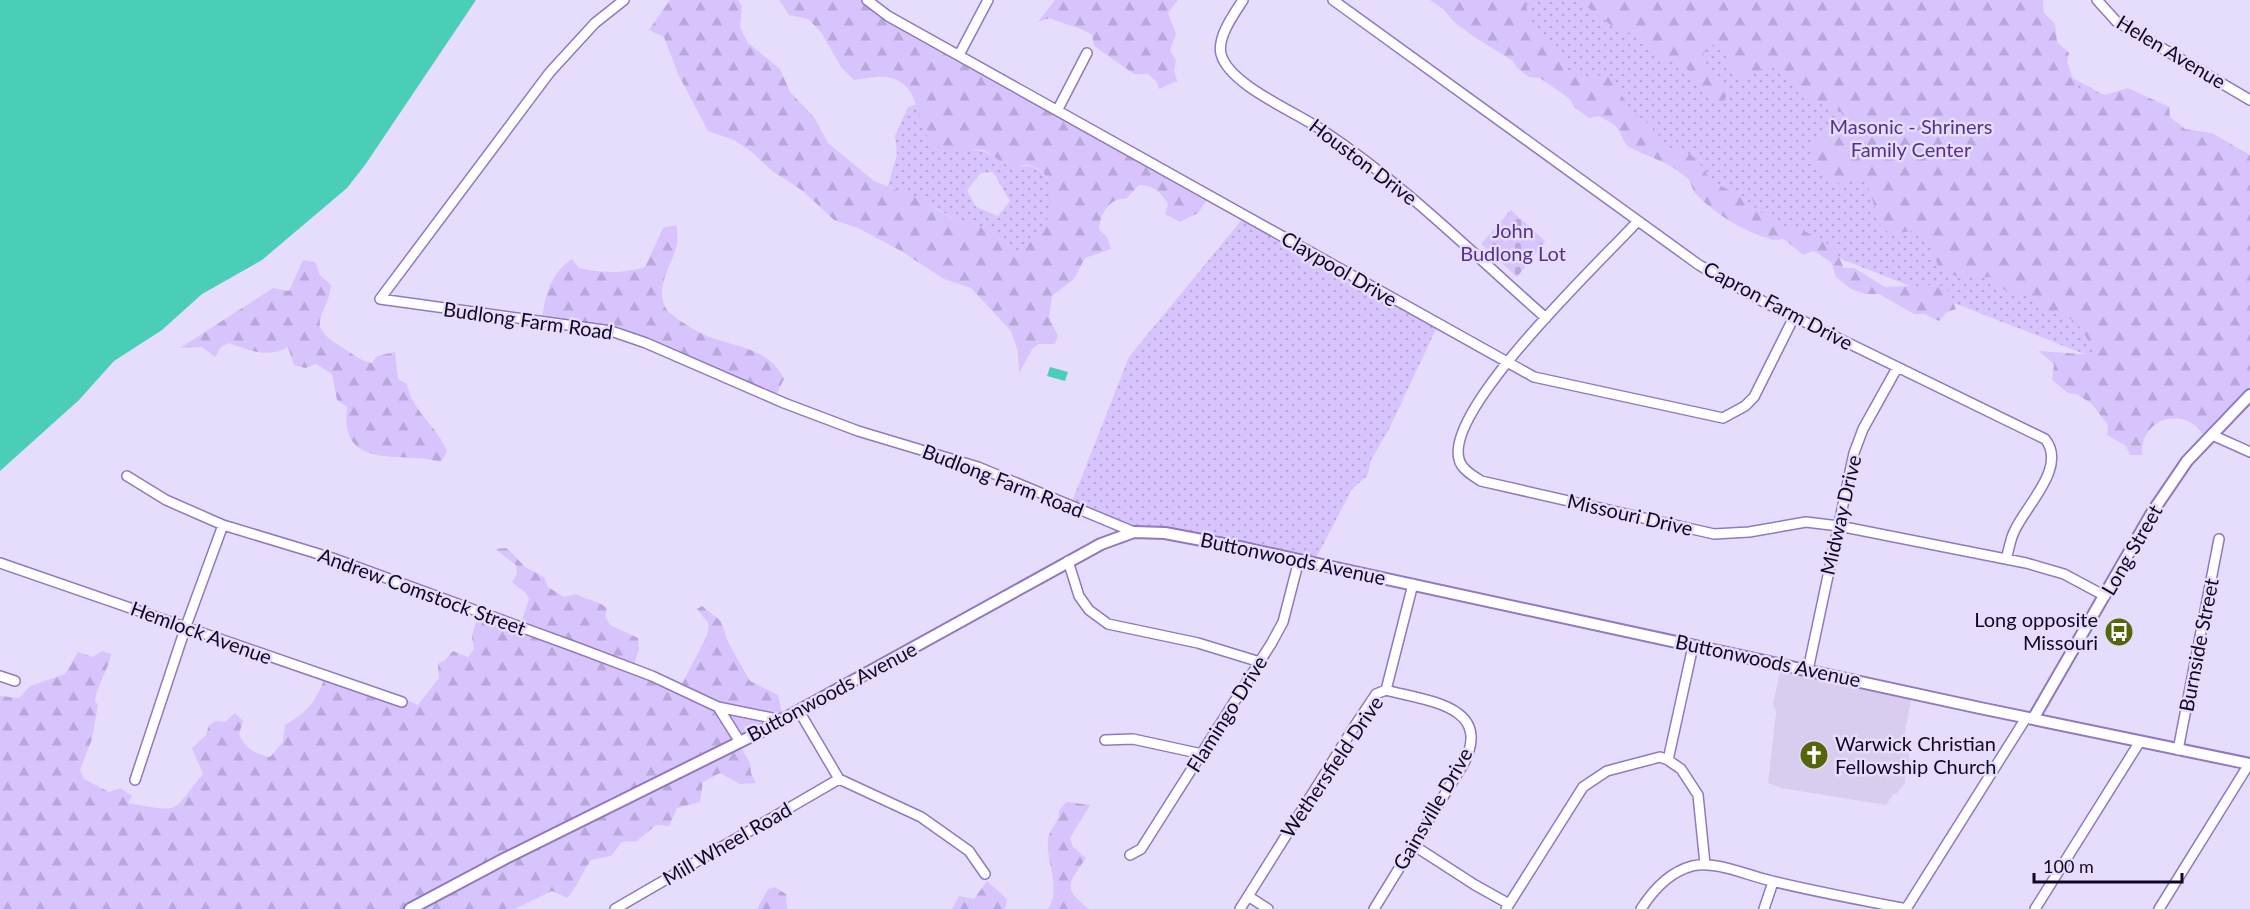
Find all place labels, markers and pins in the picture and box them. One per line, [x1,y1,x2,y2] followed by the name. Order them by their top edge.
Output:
[1974,607,2098,654] place label: Long opposite Missouri
[2103,616,2135,648] bus stop icon: Long opposite Missouri
[1835,731,1996,778] place label: Warwick Christian Fellowship Church
[1798,739,1830,771] church icon: Warwick Christian Fellowship Church

